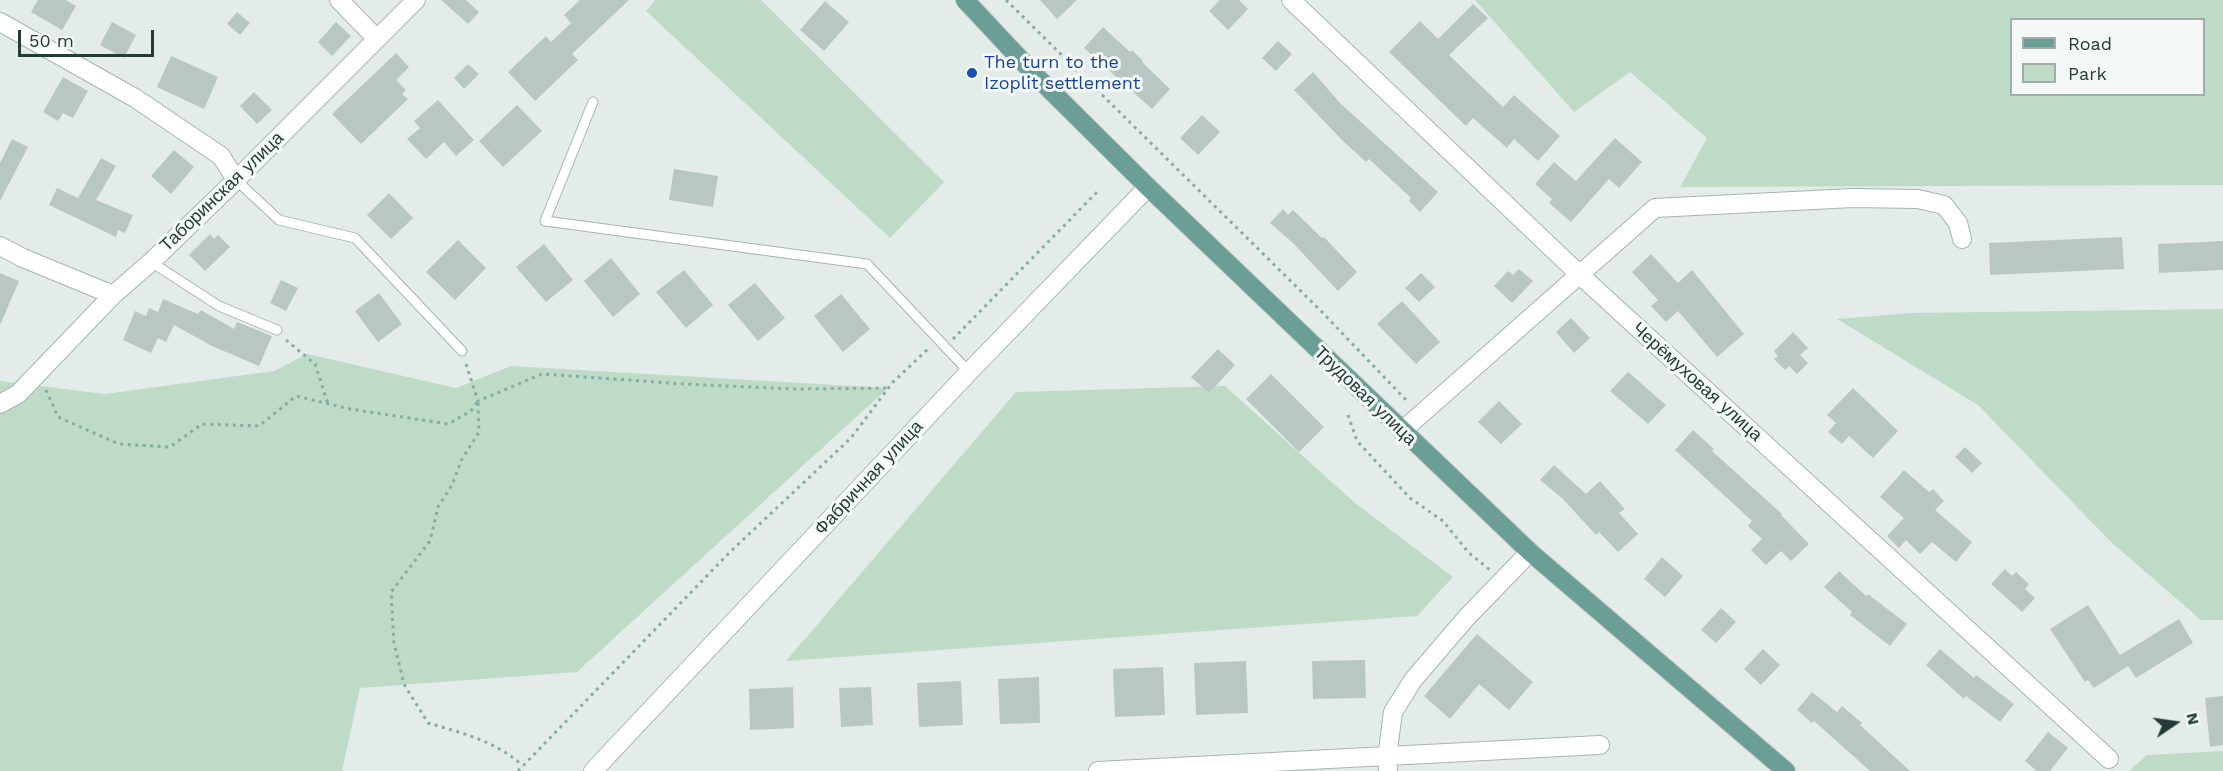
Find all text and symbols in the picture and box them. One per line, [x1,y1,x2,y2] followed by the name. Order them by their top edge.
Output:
[21,18,158,56] scale bar
[2010,18,2205,96] legend
[29,30,74,51] text: 50 m
[2068,33,2112,54] text: Road
[984,52,1140,94] place label: The turn to the Izoplit settlement
[2068,63,2107,84] text: Park
[965,66,979,80] marker: The turn to the Izoplit settlement
[156,128,288,256] street label: Таборинская улица
[1628,318,1766,446] street label: Черёмуховая улица
[1310,342,1420,450] street label: Трудовая улица
[810,416,928,540] street label: Фабричная улица
[2145,693,2205,753] north arrow
[2182,711,2204,727] text: N

